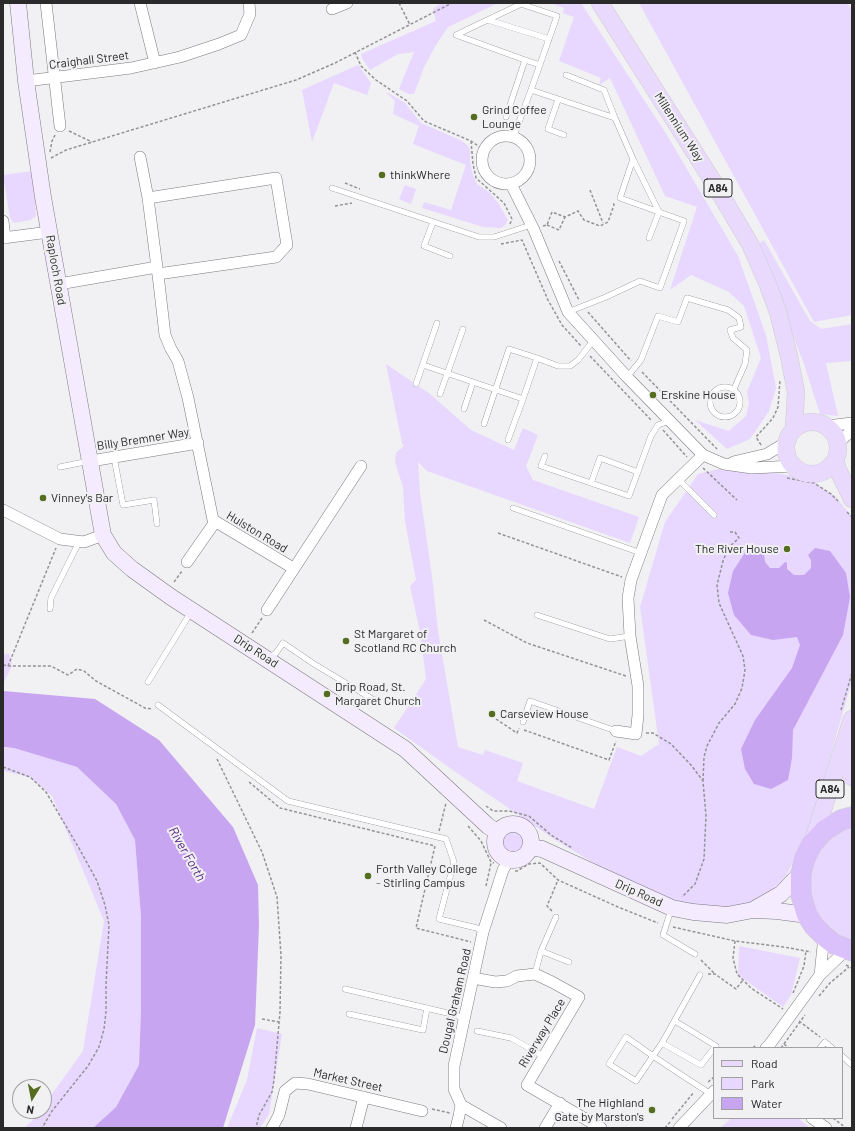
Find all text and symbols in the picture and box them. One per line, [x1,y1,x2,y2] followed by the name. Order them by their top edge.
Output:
[48,48,130,72] street label: Craighall Street
[651,90,707,164] street label: Millennium Way
[482,103,547,131] place label: Grind Coffee Lounge
[469,112,479,122] marker: Grind Coffee Lounge
[390,168,450,182] place label: thinkWhere
[377,170,387,180] marker: thinkWhere
[704,179,732,197] road number: A84
[43,234,69,306] street label: Raploch Road
[661,388,736,402] place label: Erskine House
[648,390,658,400] marker: Erskine House
[96,425,190,453] street label: Billy Bremner Way
[51,491,113,505] place label: Vinney's Bar
[38,493,48,503] marker: Vinney's Bar
[224,508,290,556] street label: Hulston Road
[695,542,779,556] place label: The River House
[782,544,792,554] marker: The River House
[354,627,457,655] place label: St Margaret of Scotland RC Church
[231,631,281,671] street label: Drip Road
[341,636,351,646] marker: St Margaret of Scotland RC Church
[335,680,421,708] place label: Drip Road, St. Margaret Church
[322,689,332,699] marker: Drip Road, St. Margaret Church
[500,707,589,721] place label: Carseview House
[487,709,497,719] marker: Carseview House
[816,780,844,798] road number: A84
[165,824,209,884] water label: River Forth
[376,862,478,890] place label: Forth Valley College - Stirling Campus
[363,871,373,881] marker: Forth Valley College - Stirling Campus
[613,876,665,910] street label: Drip Road
[436,947,474,1055] street label: Dougal Graham Road
[516,996,568,1070] street label: Riverway Place
[713,1047,843,1119] legend
[751,1056,778,1070] text: Road
[312,1065,384,1095] street label: Market Street
[751,1076,775,1090] text: Park
[12,1079,52,1119] north arrow
[555,1096,644,1124] place label: The Highland Gate by Marston's
[751,1096,782,1110] text: Water
[25,1103,35,1117] text: N
[647,1105,657,1115] marker: The Highland Gate by Marston's

